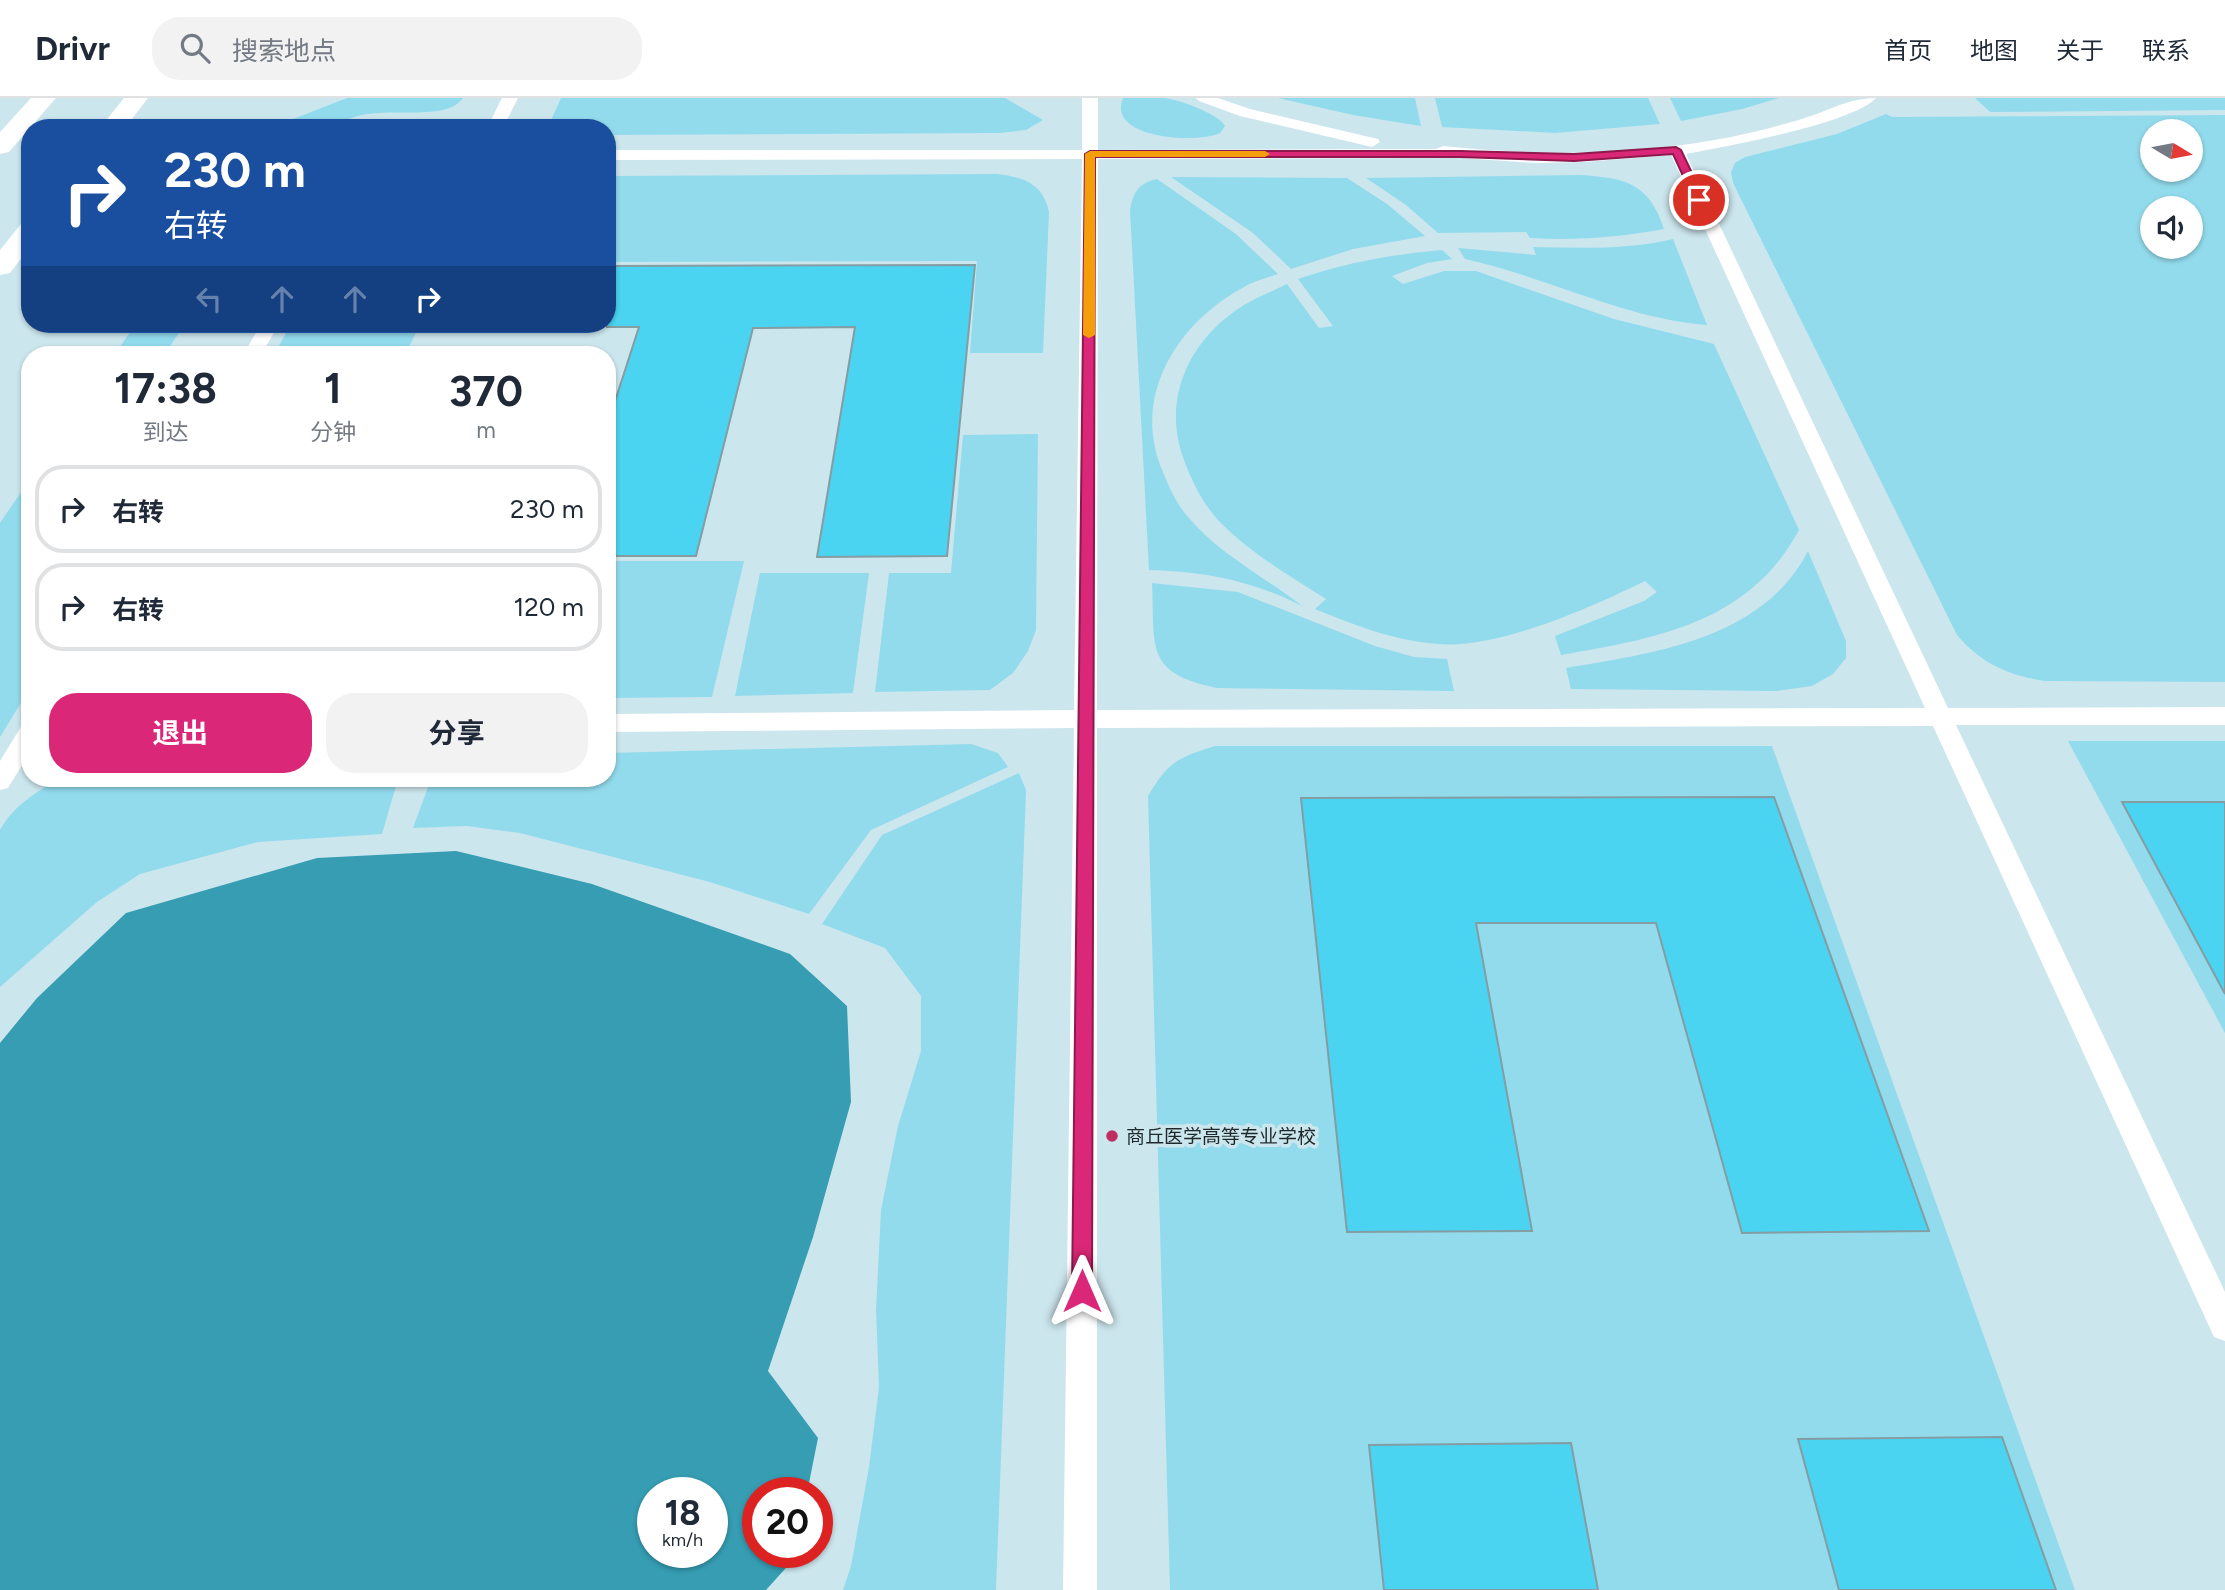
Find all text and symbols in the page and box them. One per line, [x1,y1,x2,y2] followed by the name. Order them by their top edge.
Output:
[152,17,642,80] search box
[35,29,110,68] text: Drivr
[176,29,214,67] icon: search
[232,35,336,67] text: 搜索地点
[1884,36,1932,65] text: 首页
[1970,36,2018,65] text: 地图
[2056,36,2104,65] text: 关于
[2142,36,2190,65] text: 联系
[2140,119,2203,182] north arrow
[2140,119,2203,259] map controls
[164,140,306,199] text: 230 m
[49,147,140,238] icon: right
[1669,170,1729,230] pin
[1680,181,1718,219] icon: arrive
[2140,196,2203,259] button: sound
[164,207,228,245] text: 右转
[190,280,228,318] icon: left
[263,280,301,318] icon: ahead
[336,280,374,318] icon: ahead
[409,280,447,318] icon: right
[114,363,217,414] text: 17:38
[324,363,342,414] text: 1
[449,366,523,417] text: 370
[476,416,496,444] text: m
[142,418,188,446] text: 到达
[310,418,356,446] text: 分钟
[53,490,91,528] icon: right
[510,493,584,525] text: 230 m
[112,496,164,528] text: 右转
[53,588,91,626] icon: right
[514,591,584,623] text: 120 m
[112,594,164,626] text: 右转
[49,693,312,773] button: 退出
[326,693,588,773] button: 分享
[1126,1125,1316,1148] place label: 商丘医学高等专业学校
[1104,1128,1120,1144] marker: 商丘医学高等专业学校
[1045,1254,1119,1328] position arrow
[742,1477,833,1568] speed limit sign: 20
[664,1492,701,1534] text: 18
[662,1529,703,1551] text: km/h

